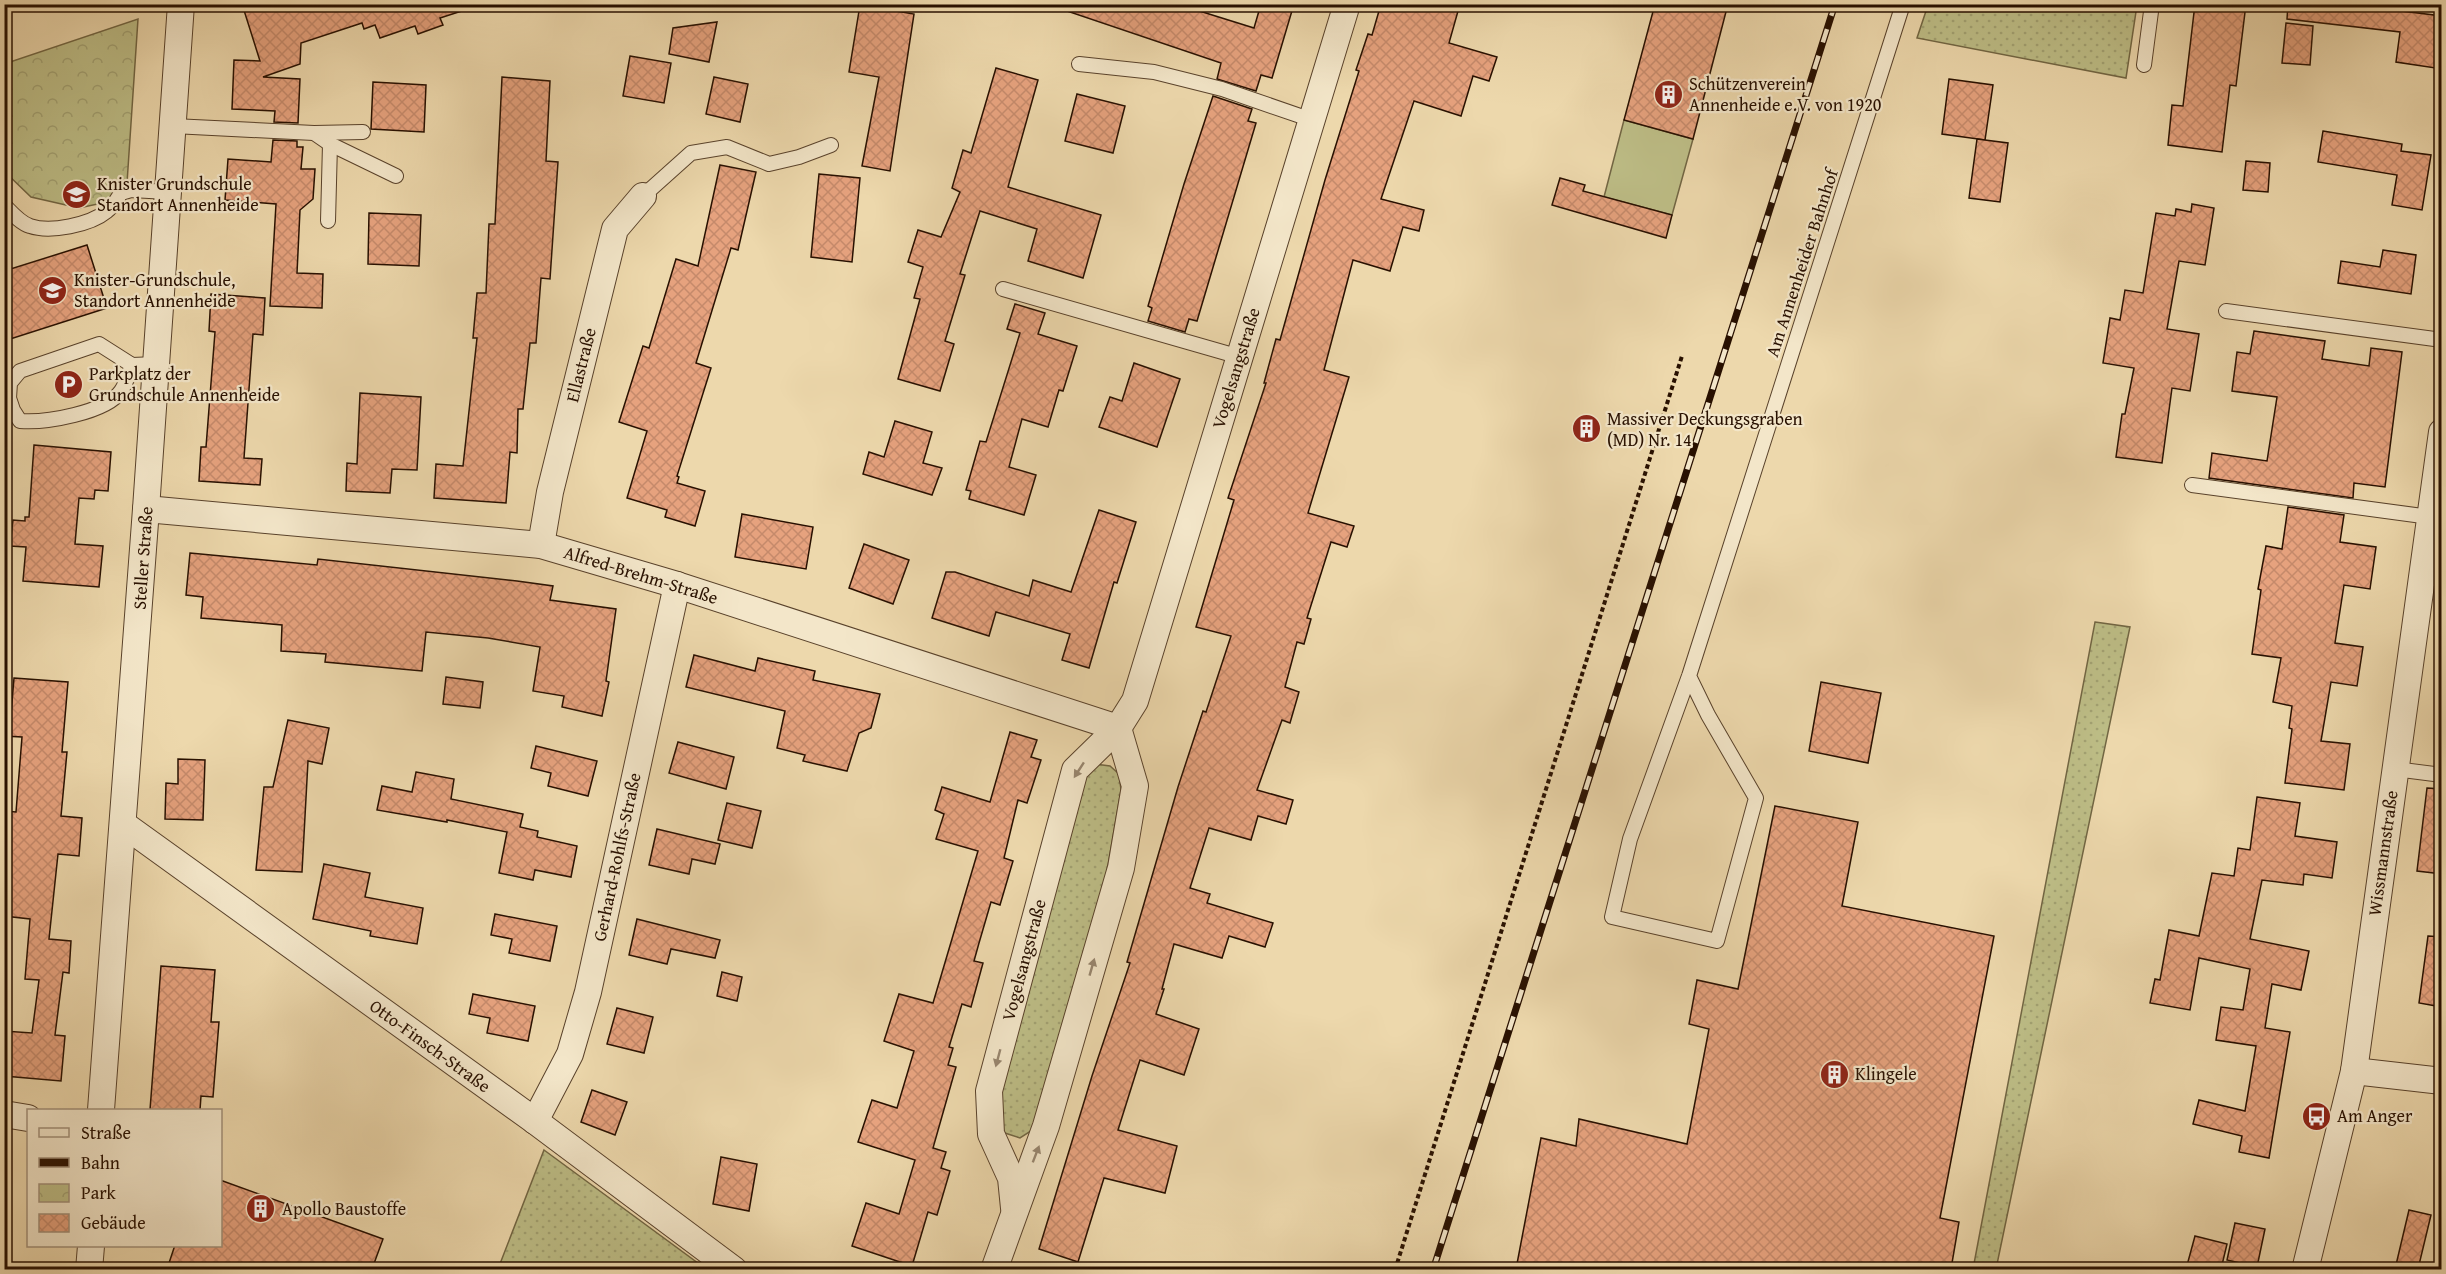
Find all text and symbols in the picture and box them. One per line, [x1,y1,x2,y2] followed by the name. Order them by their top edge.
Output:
[1689,70,1882,118] place label: Schützenverein Annenheide e.V. von 1920
[1652,78,1684,110] building icon: Schützenverein Annenheide e.V. von 1920
[1758,163,1845,360] street label: Am Annenheider Bahnhof
[97,170,259,218] place label: Knister Grundschule Standort Annenheide
[60,178,92,210] school or university icon: Knister Grundschule Standort Annenheide
[74,266,236,314] place label: Knister-Grundschule, Standort Annenheide
[37,274,69,306] school or university icon: Knister-Grundschule, Standort Annenheide
[1204,304,1267,432] street label: Vogelsangstraße
[558,325,603,405] street label: Ellastraße
[89,360,280,408] place label: Parkplatz der Grundschule Annenheide
[52,368,84,400] parking icon: Parkplatz der Grundschule Annenheide
[1607,405,1803,453] place label: Massiver Deckungsgraben (MD) Nr. 14
[1570,413,1602,445] building icon: Massiver Deckungsgraben (MD) Nr. 14
[125,505,160,610] street label: Steller Straße
[561,538,722,611] street label: Alfred-Brehm-Straße
[1073,761,1084,778] one-way arrow
[585,770,648,944] street label: Gerhard-Rohlfs-Straße
[2360,789,2405,917] street label: Wissmannstraße
[994,896,1053,1024] street label: Vogelsangstraße
[1088,958,1098,977] one-way arrow
[364,992,496,1099] street label: Otto-Finsch-Straße
[993,1049,1002,1067] one-way arrow
[1818,1058,1850,1090] building icon: Klingele
[1855,1060,1917,1087] place label: Klingele
[2300,1100,2332,1132] bus stop icon: Am Anger
[2337,1102,2413,1129] place label: Am Anger
[27,1109,222,1247] legend
[81,1119,131,1146] text: Straße
[1031,1145,1041,1163] one-way arrow
[81,1149,120,1176] text: Bahn
[81,1179,117,1206] text: Park
[245,1193,277,1225] building icon: Apollo Baustoffe
[282,1195,406,1222] place label: Apollo Baustoffe
[81,1209,146,1236] text: Gebäude

